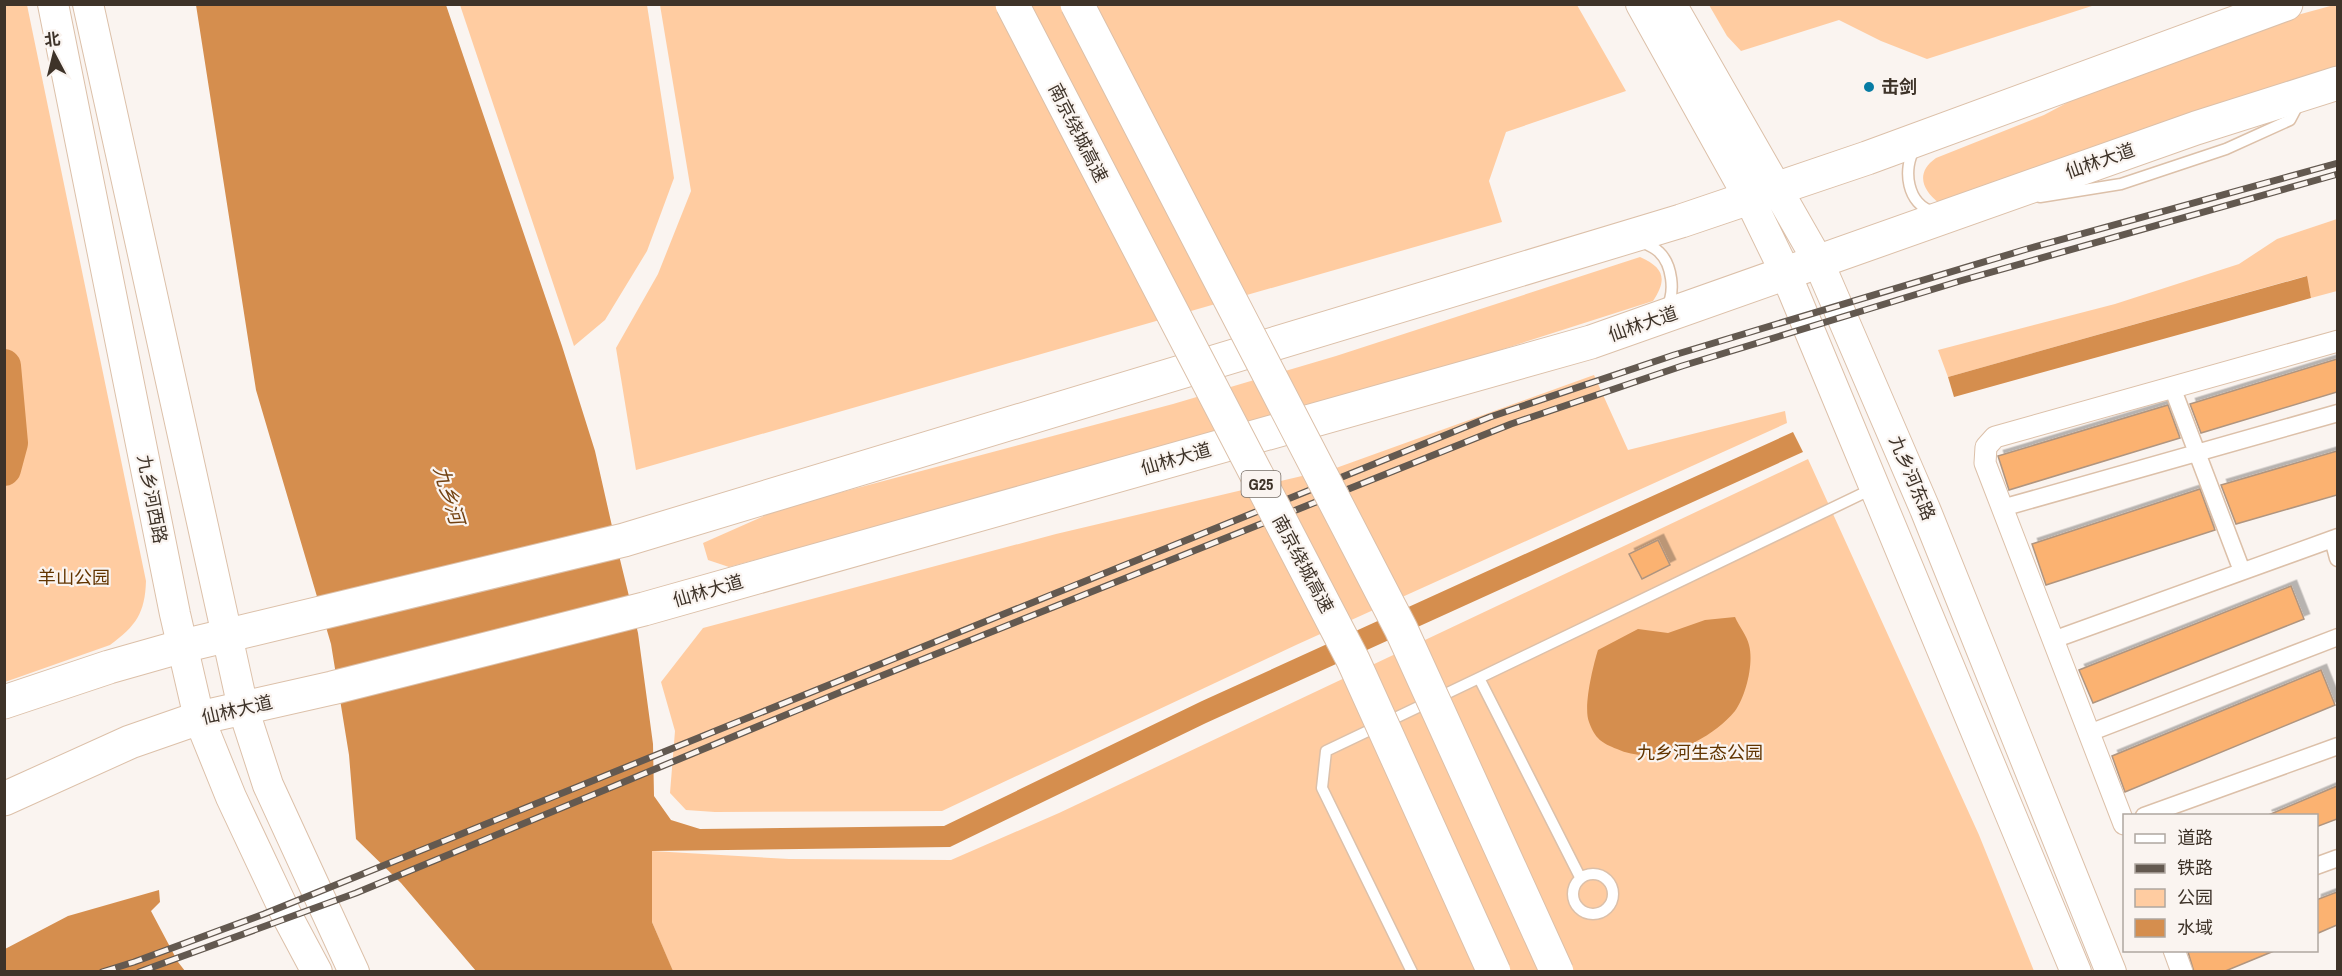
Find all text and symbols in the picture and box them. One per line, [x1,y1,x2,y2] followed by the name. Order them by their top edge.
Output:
[24,24,84,84] north arrow
[43,27,61,51] text: 北
[1881,74,1917,99] place label: 击剑
[1043,79,1114,187] street label: 南京绕城高速
[1862,80,1876,94] marker: 击剑
[2062,137,2138,184] street label: 仙林大道
[1605,300,1681,347] street label: 仙林大道
[1883,431,1942,524] street label: 九乡河东路
[1138,437,1214,480] street label: 仙林大道
[132,452,173,545] street label: 九乡河西路
[428,462,472,531] water label: 九乡河
[1242,471,1280,497] road number: G25
[1267,510,1340,617] street label: 南京绕城高速
[38,565,110,590] park label: 羊山公园
[670,569,746,612] street label: 仙林大道
[199,689,275,730] street label: 仙林大道
[1637,740,1763,765] park label: 九乡河生态公园
[2123,814,2318,952] legend
[2177,825,2213,850] text: 道路
[2177,855,2213,880] text: 铁路
[2177,885,2213,910] text: 公园
[2177,915,2213,940] text: 水域

